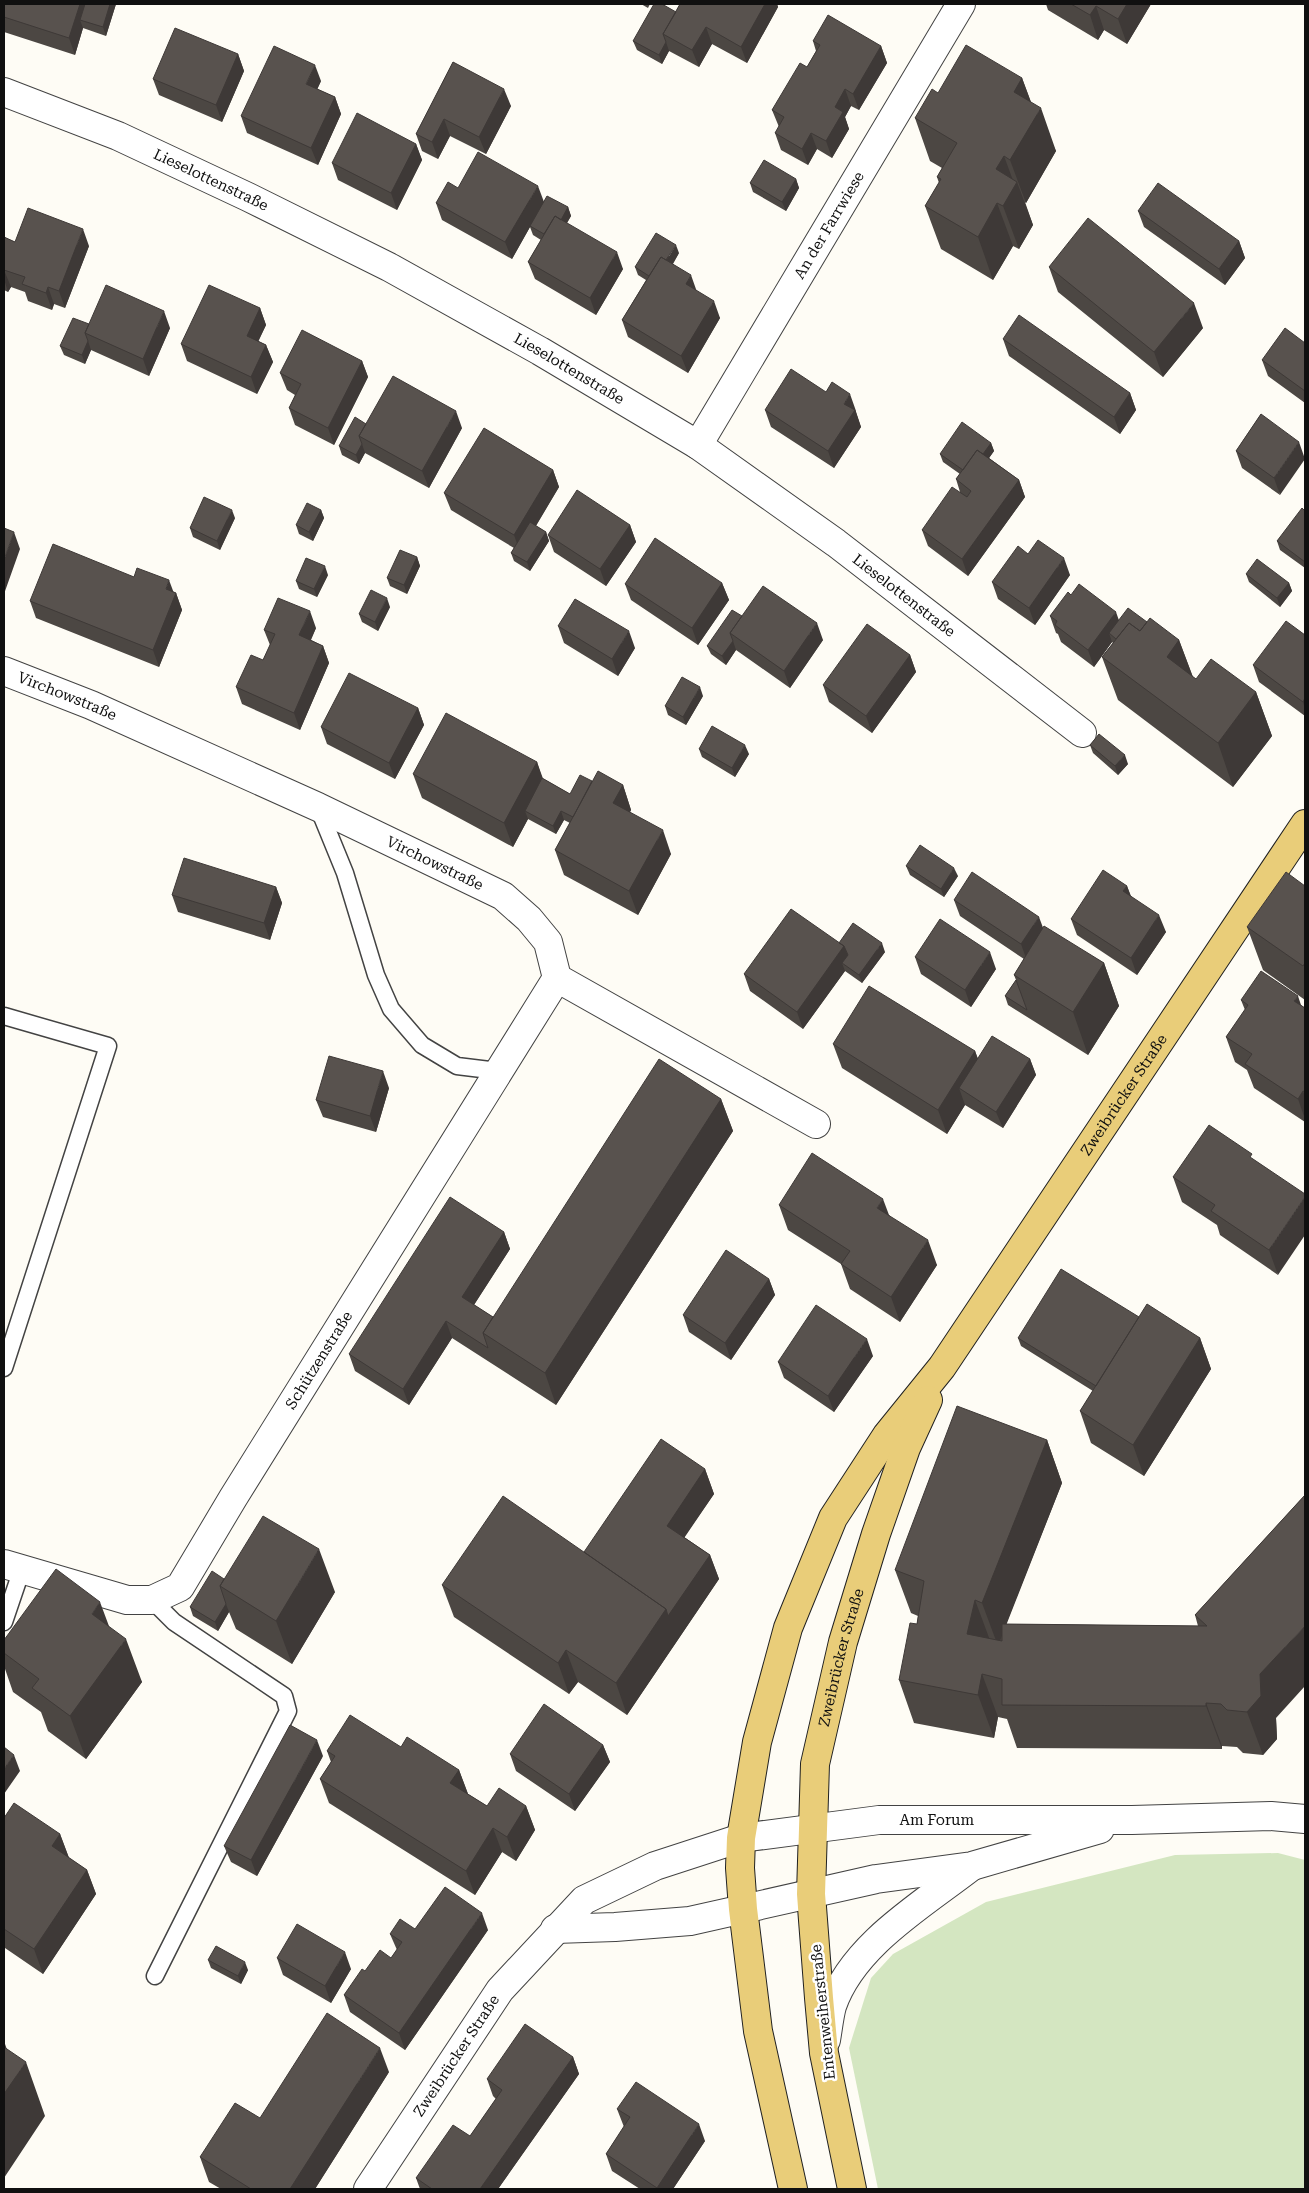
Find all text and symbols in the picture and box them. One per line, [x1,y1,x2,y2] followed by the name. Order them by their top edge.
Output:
[151,145,271,215] street label: Lieselottenstraße
[790,168,868,282] street label: An der Farrwiese
[511,329,628,408] street label: Lieselottenstraße
[849,550,959,641] street label: Lieselottenstraße
[15,668,119,724] street label: Virchowstraße
[384,832,486,894] street label: Virchowstraße
[1077,1031,1171,1159] street label: Zweibrücker Straße
[282,1308,356,1413] street label: Schützenstraße
[815,1586,868,1728] street label: Zweibrücker Straße
[899,1811,974,1829] street label: Am Forum
[807,1943,839,2081] street label: Entenweiherstraße
[410,1991,503,2120] street label: Zweibrücker Straße

